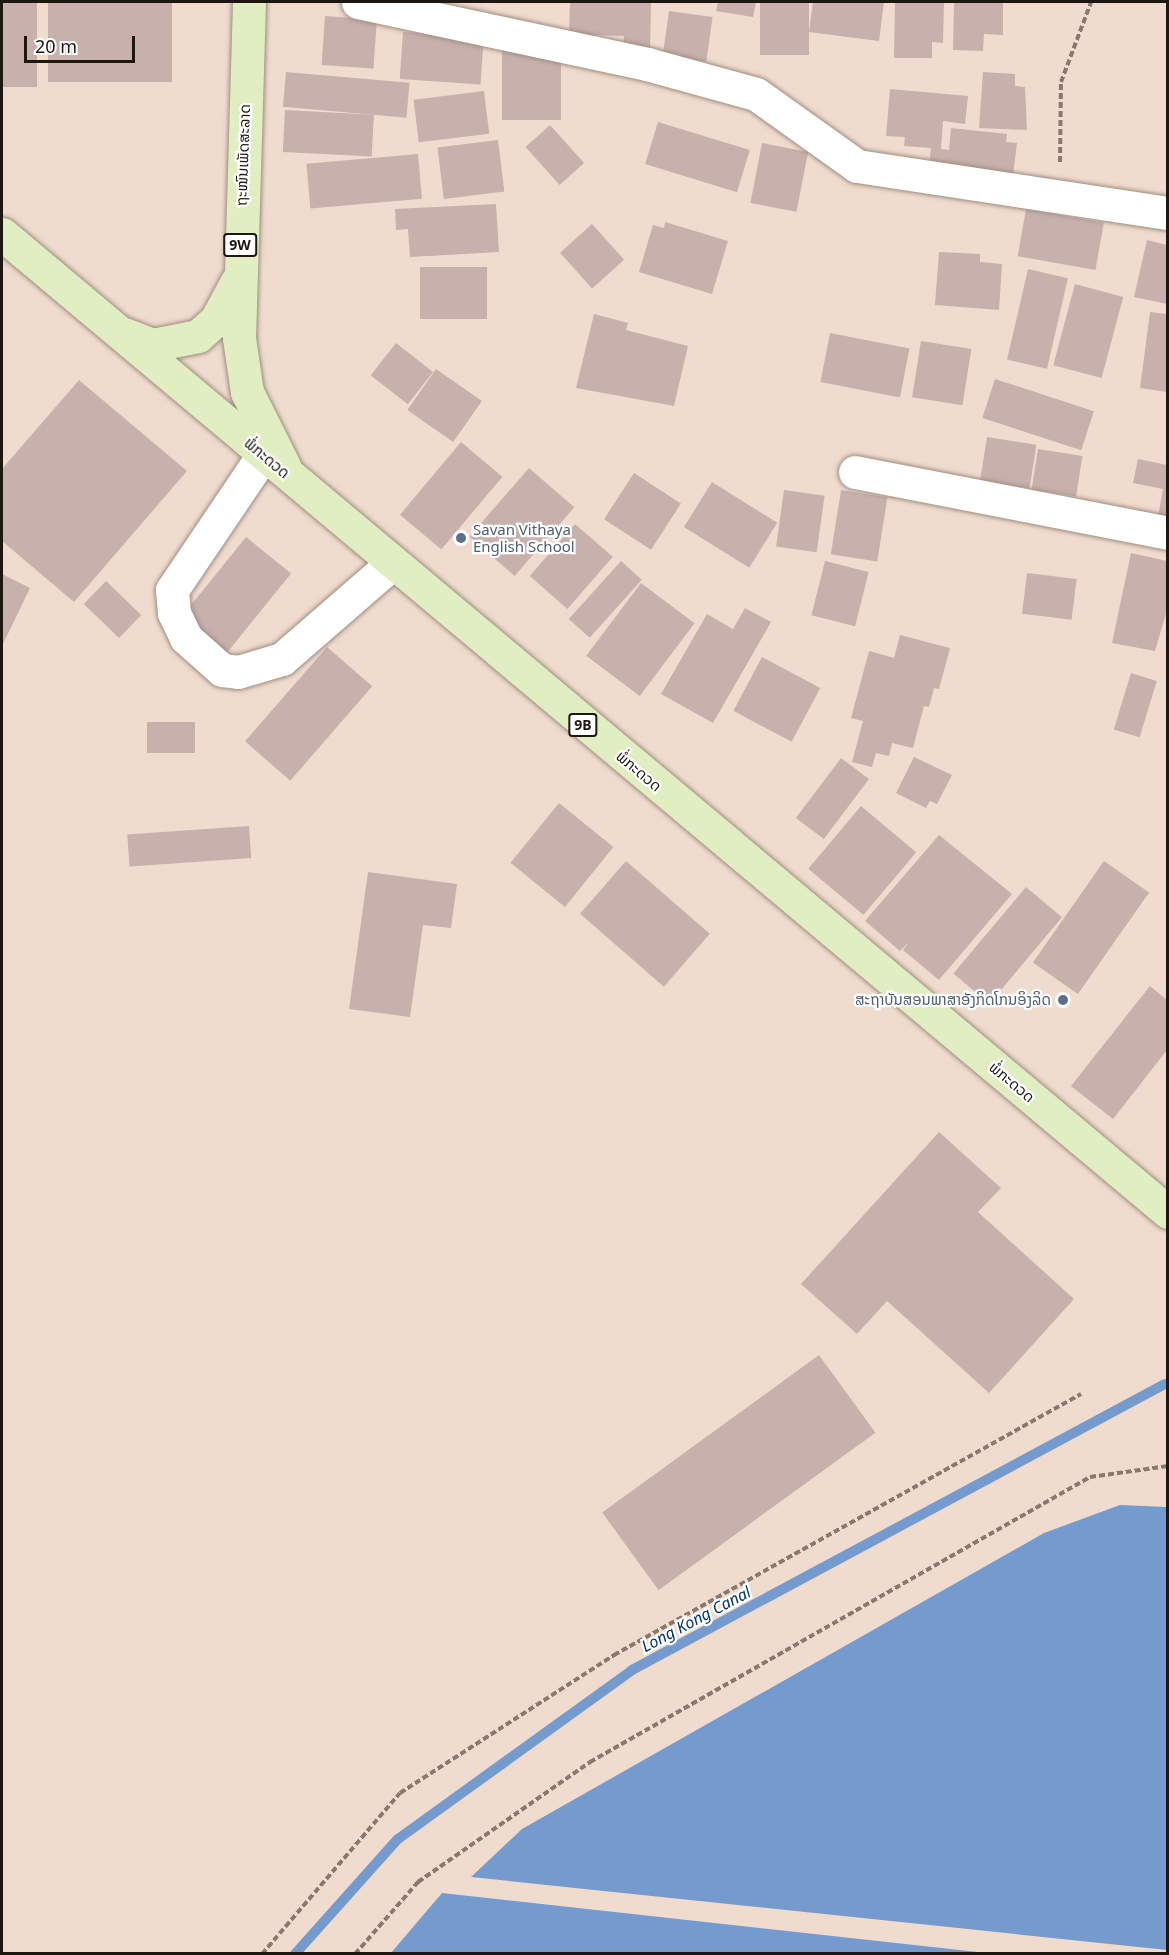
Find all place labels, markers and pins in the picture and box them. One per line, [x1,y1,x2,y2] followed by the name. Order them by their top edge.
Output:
[473,520,575,555] place label: Savan Vithaya English School
[454,531,468,545] marker: Savan Vithaya English School
[855,991,1051,1009] place label: ສະຖາບັນສອນພາສາອັງກິດໂກນອິງລິດ
[1056,993,1070,1007] marker: ສະຖາບັນສອນພາສາອັງກິດໂກນອິງລິດ

